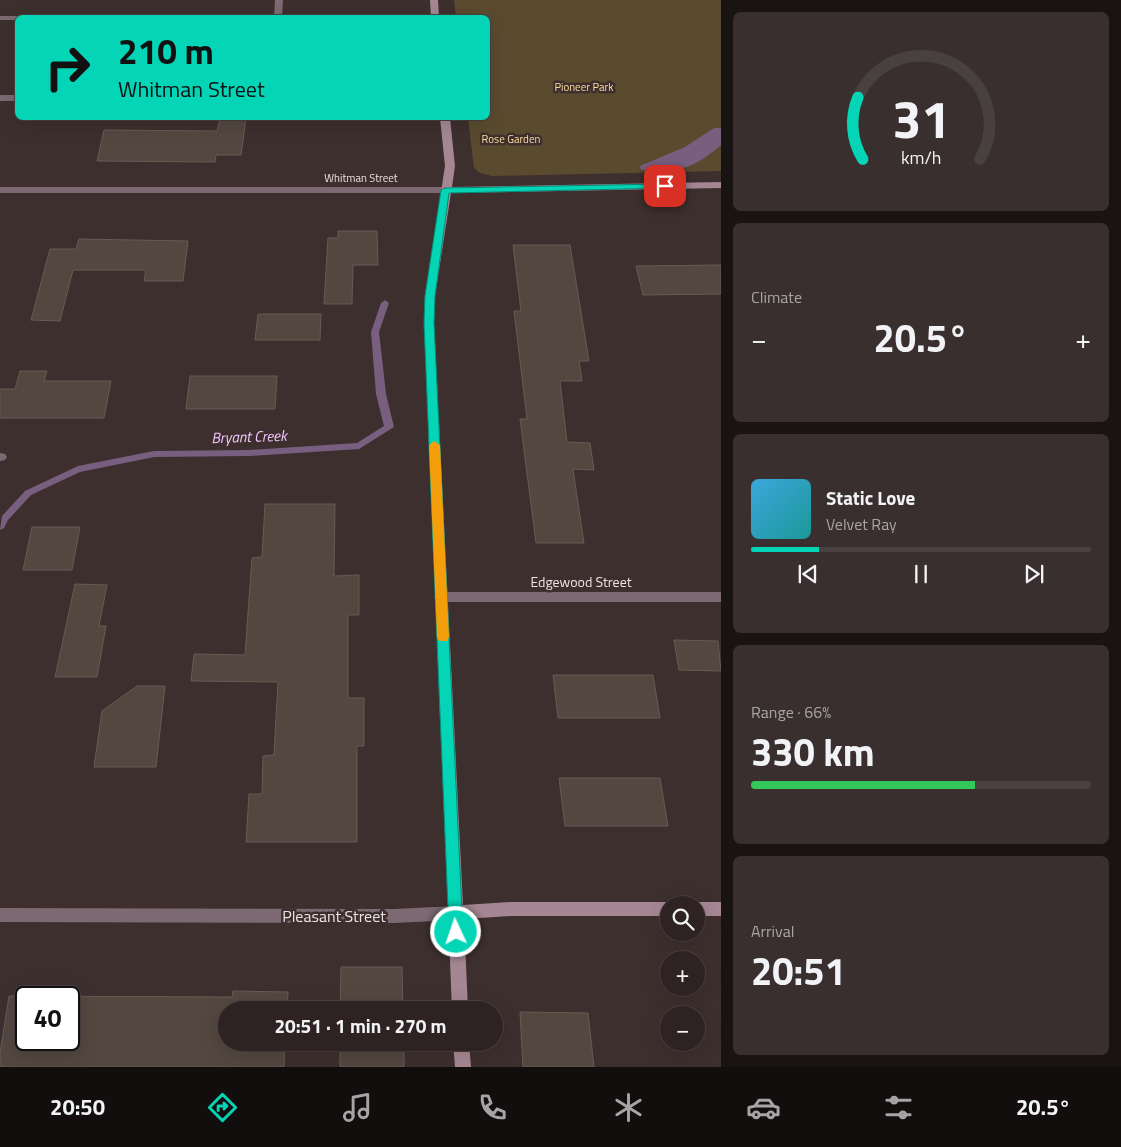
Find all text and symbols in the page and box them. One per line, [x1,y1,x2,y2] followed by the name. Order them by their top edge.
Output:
[118,24,214,78] text: 210 m
[35,35,100,100] icon: right
[118,72,265,106] text: Whitman Street
[554,79,614,95] park label: Pioneer Park
[892,79,950,158] text: 31
[482,131,540,147] park label: Rose Garden
[901,144,941,171] text: km/h
[644,165,686,207] pin
[324,170,398,186] street label: Whitman Street
[651,172,679,200] icon: arrive
[751,285,802,309] text: Climate
[874,309,968,367] text: 20.5°
[751,317,767,360] text: −
[1075,317,1091,360] text: +
[211,424,289,449] water label: Bryant Creek
[826,483,915,512] text: Static Love
[826,512,897,536] text: Velvet Ray
[794,560,822,588] icon: previous
[907,560,935,588] icon: pause
[1020,560,1048,588] icon: next
[530,571,632,592] street label: Edgewood Street
[751,700,831,724] text: Range · 66%
[751,723,875,781] text: 330 km
[660,896,705,1051] map controls
[660,896,705,941] button: search
[282,904,386,928] street label: Pleasant Street
[429,905,481,957] position arrow
[751,919,794,943] text: Arrival
[751,942,846,1000] text: 20:51
[660,951,705,996] button: +
[15,986,80,1051] speed limit sign: 40
[660,1006,705,1051] button: −
[274,1011,447,1040] text: 20:51 · 1 min · 270 m
[50,1090,105,1124] text: 20:50
[205,1090,240,1125] icon: directions
[340,1090,375,1125] icon: music
[475,1090,510,1125] icon: phone
[611,1090,646,1125] icon: climate
[746,1090,781,1125] icon: car
[881,1090,916,1125] icon: filters
[1016,1090,1071,1124] text: 20.5°

